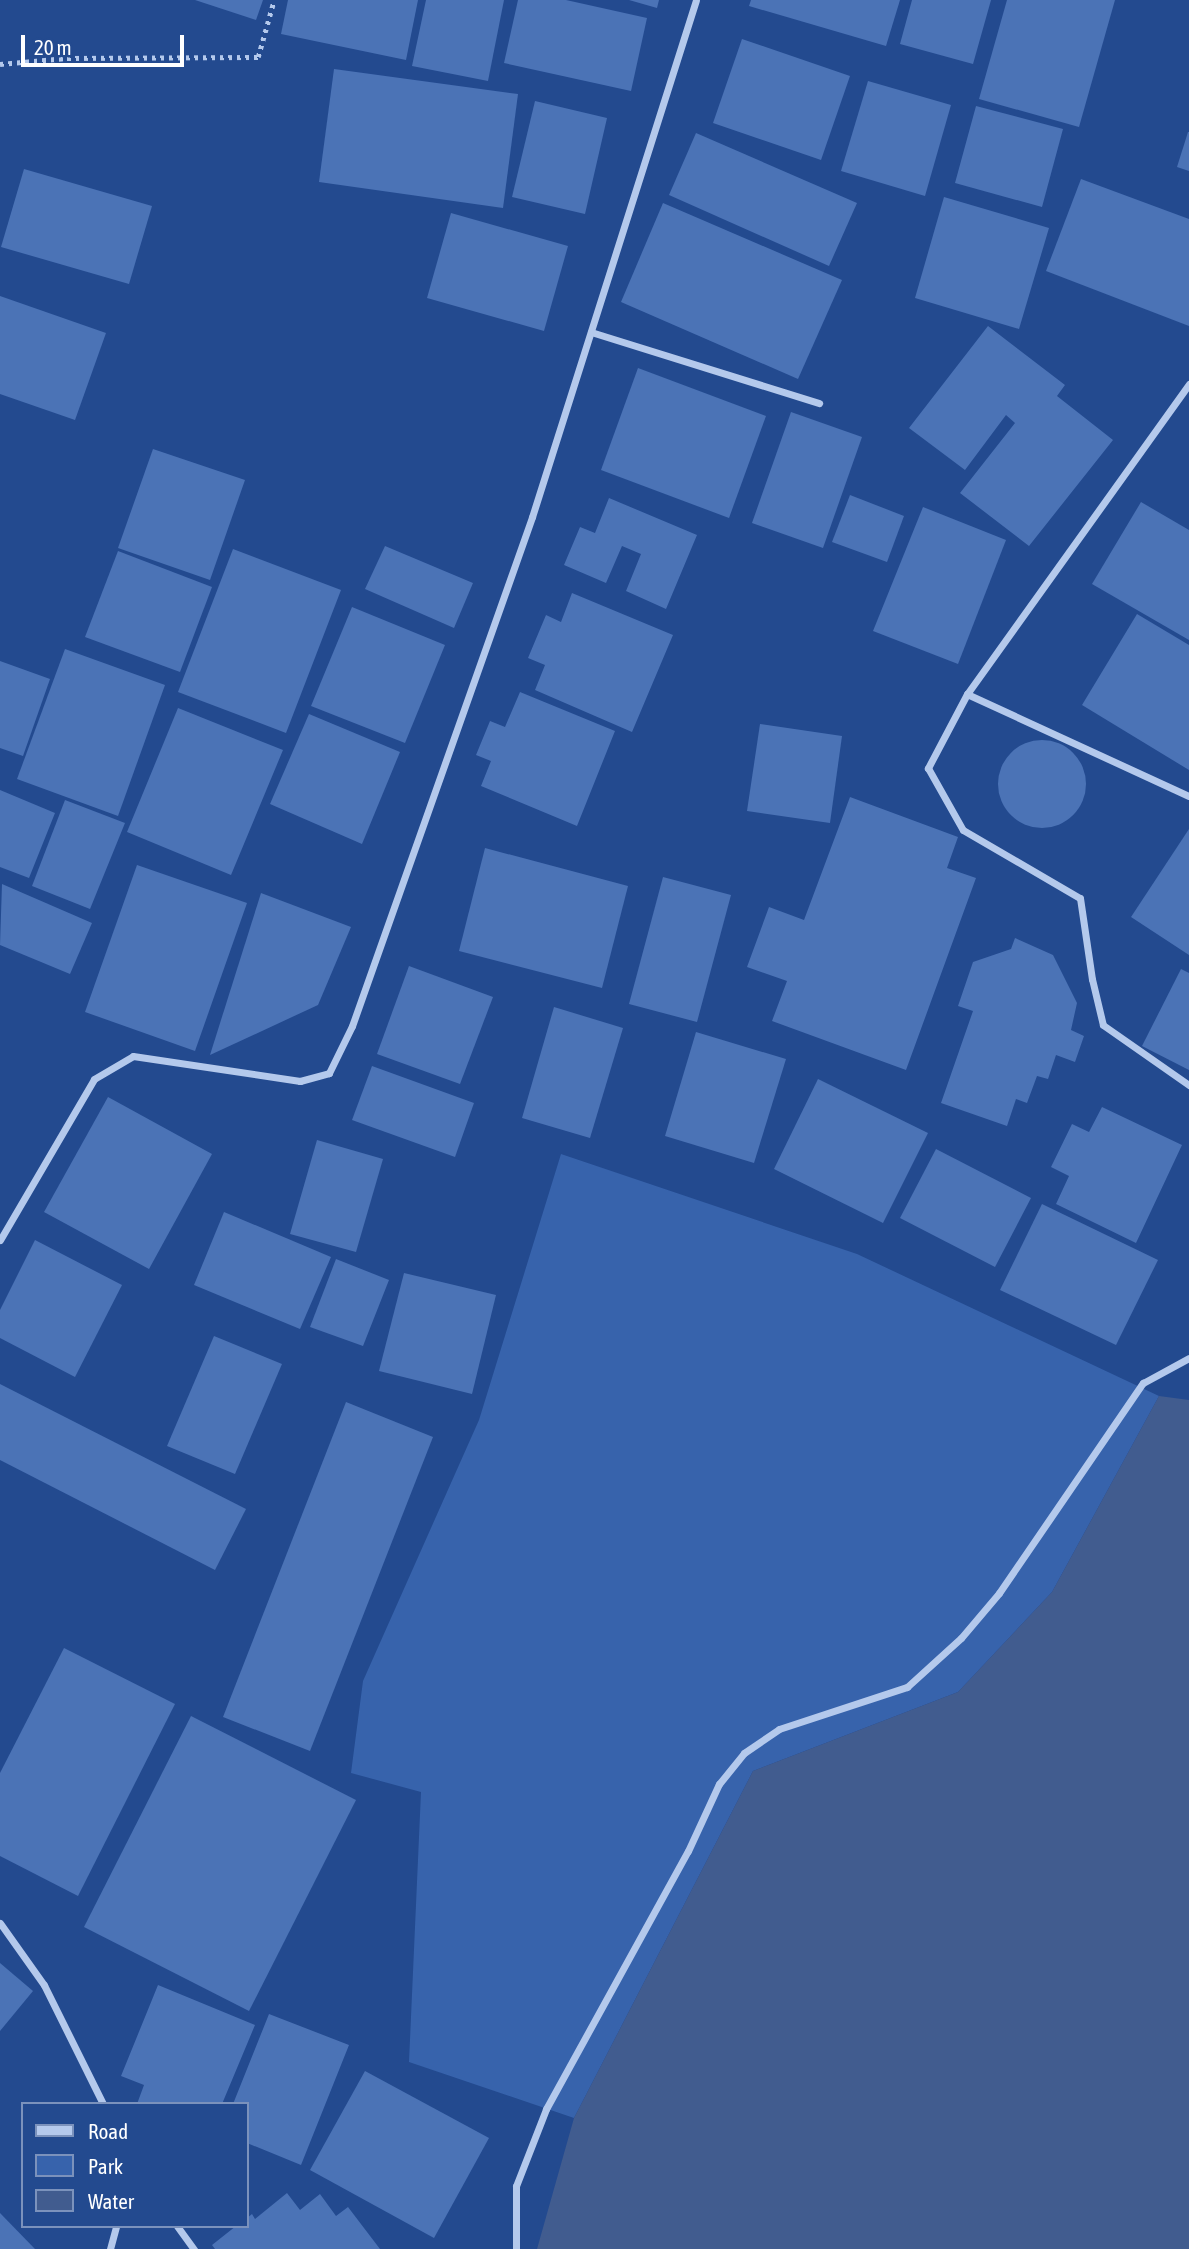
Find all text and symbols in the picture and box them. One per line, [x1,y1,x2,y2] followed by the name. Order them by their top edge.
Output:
[24,21,187,65] scale bar
[34,35,72,59] text: 20 m
[21,2102,248,2228] legend
[88,2119,128,2143] text: Road
[88,2154,123,2178] text: Park
[88,2189,134,2213] text: Water

